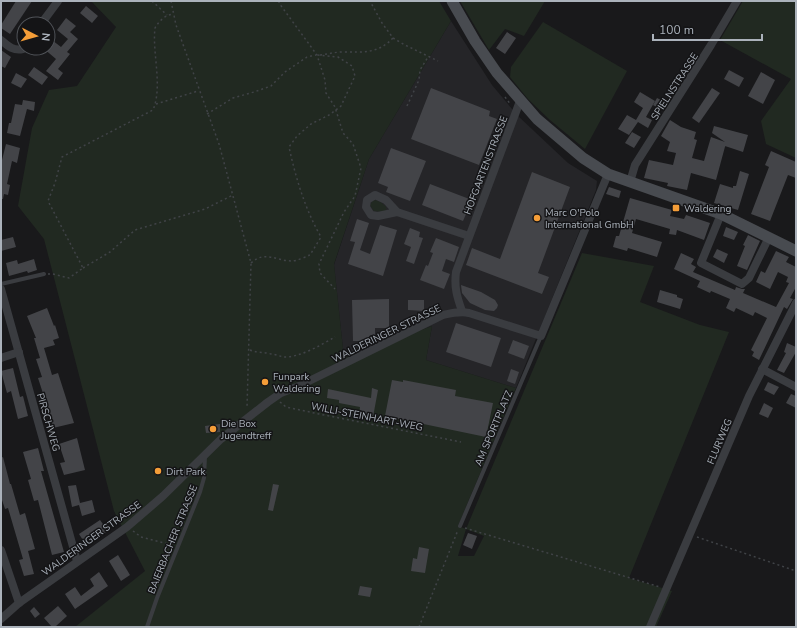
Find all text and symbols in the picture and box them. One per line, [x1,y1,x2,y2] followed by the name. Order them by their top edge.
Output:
[16,16,56,56] north arrow
[653,16,762,42] scale bar
[659,22,694,38] text: 100 m
[38,32,53,42] text: N
[648,50,702,123] street label: SPIELNSTRASSE
[461,114,511,217] street label: HOFGARTENSTRASSE
[684,202,731,216] place label: Waldering
[671,203,681,213] marker: Waldering
[545,206,634,232] place label: Marc O'Polo International GmbH
[532,213,542,223] marker: Marc O'Polo International GmbH
[330,301,443,366] street label: WALDERINGER STRASSE
[273,370,320,396] place label: Funpark Waldering
[260,377,270,387] marker: Funpark Waldering
[472,388,516,468] street label: AM SPORTPLATZ
[33,391,63,453] street label: PIRSCHWEG
[310,399,424,435] street label: WILLI-STEINHART-WEG
[704,416,736,466] street label: FLURWEG
[220,417,272,443] place label: Die Box Jugendtreff
[208,424,218,434] marker: Die Box Jugendtreff
[166,465,207,479] place label: Dirt Park
[153,466,163,476] marker: Dirt Park
[145,483,201,596] street label: BAIERBACHER STRASSE
[39,498,144,580] street label: WALDERINGER STRASSE

